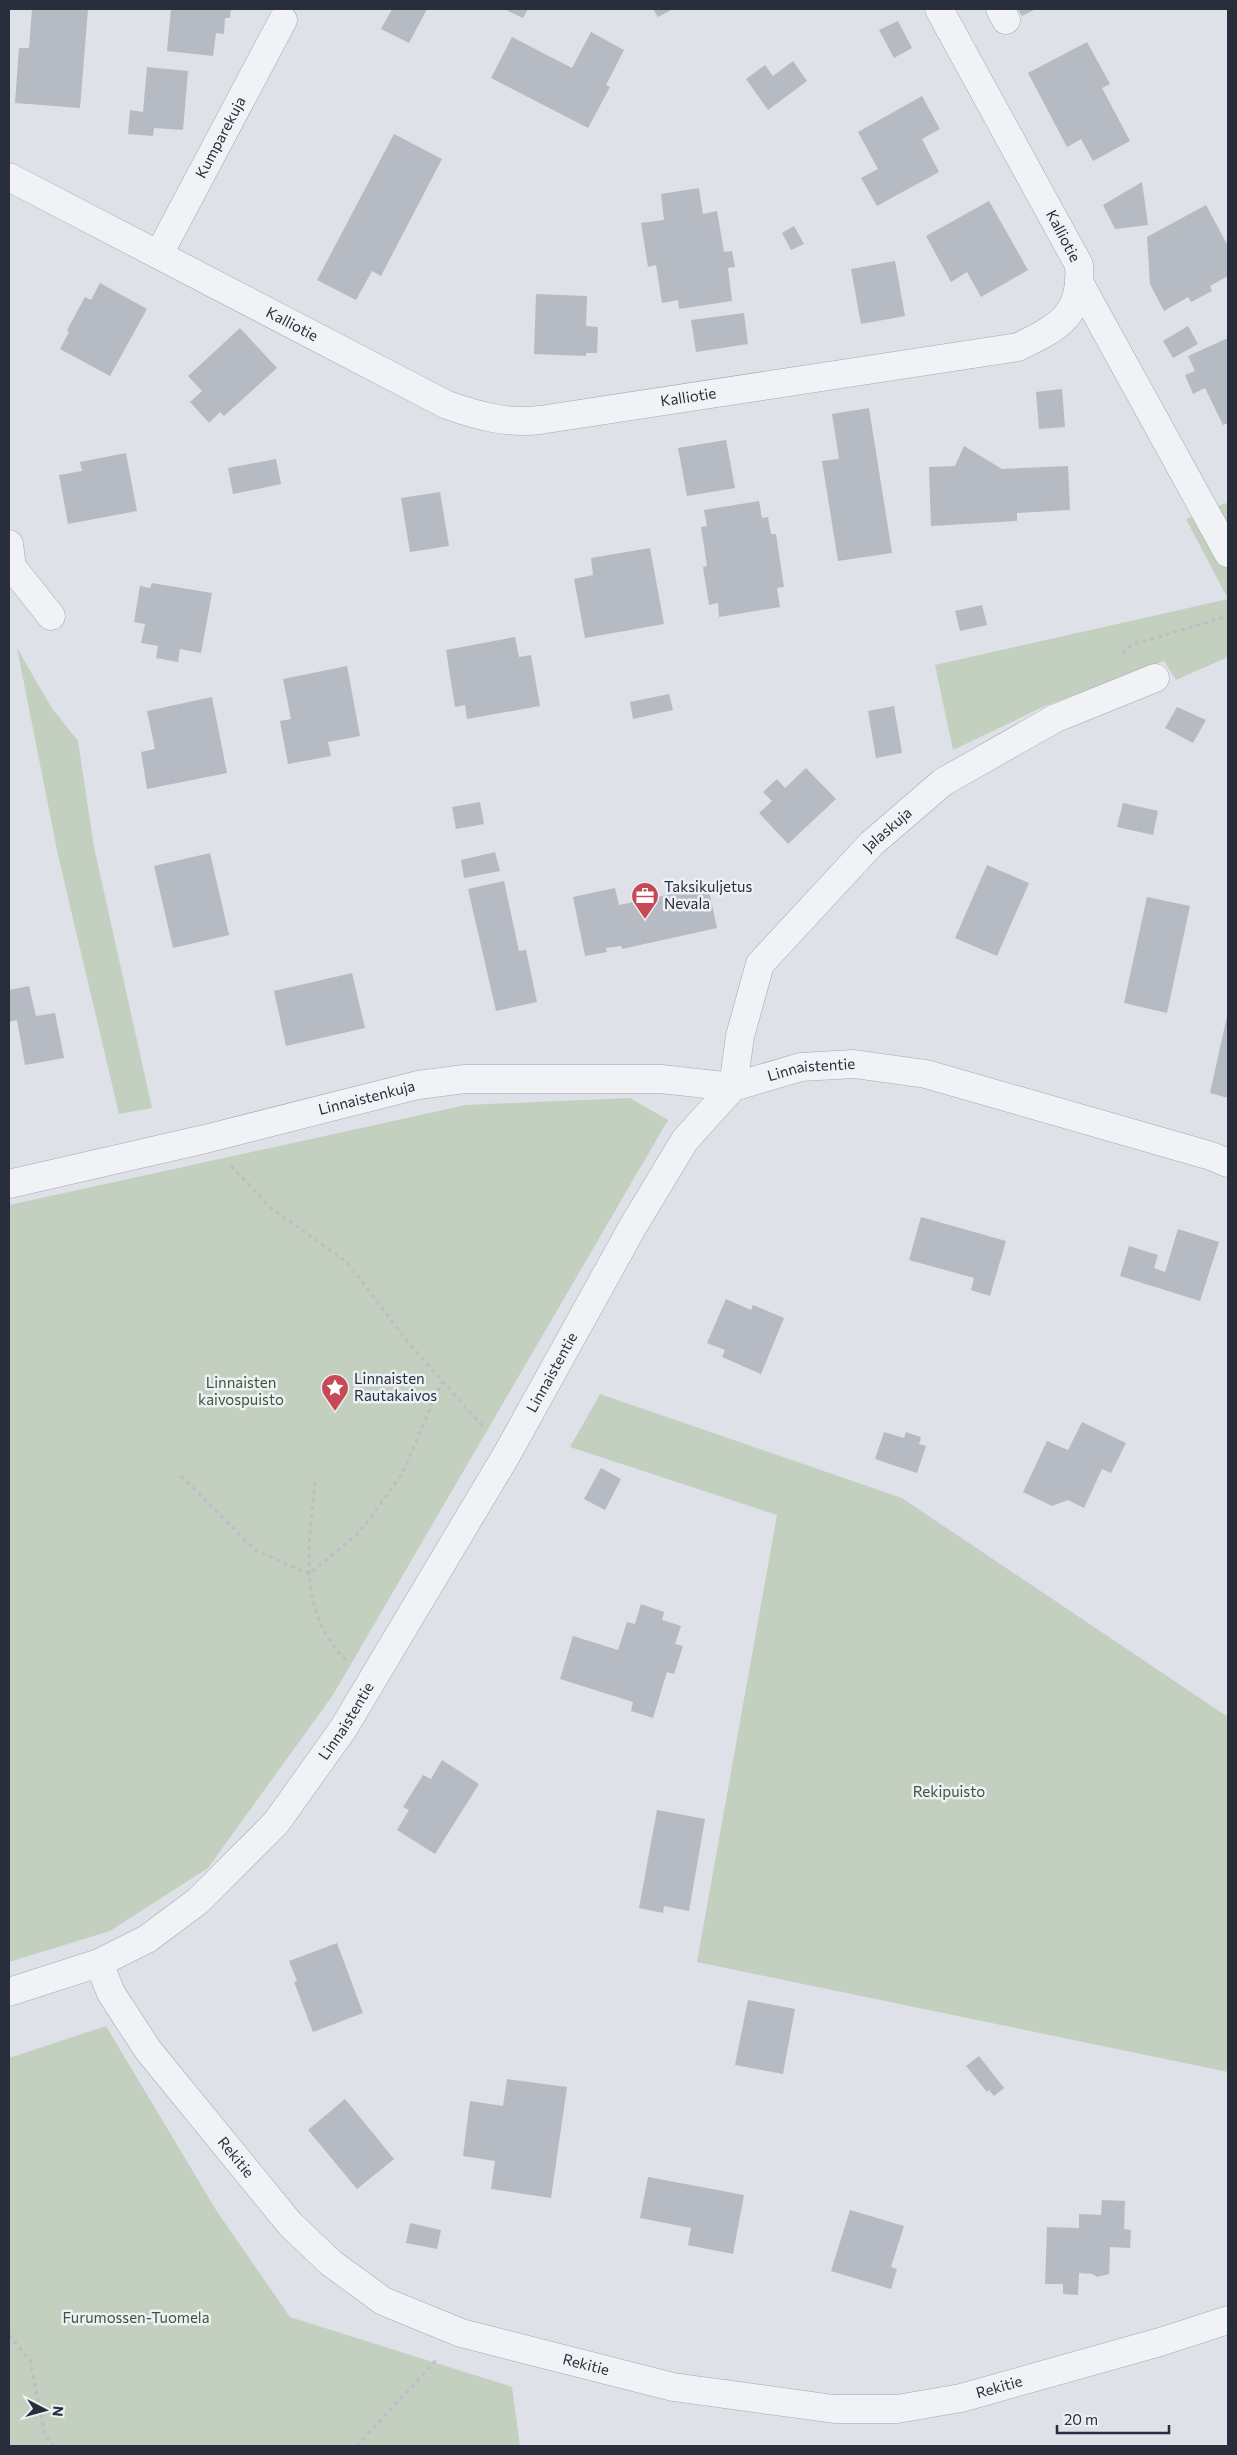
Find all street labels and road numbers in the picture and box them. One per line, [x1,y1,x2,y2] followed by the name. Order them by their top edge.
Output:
[191,93,249,181] street label: Kumparekuja
[1043,207,1085,265] street label: Kalliotie
[263,302,322,344] street label: Kalliotie
[659,383,717,409] street label: Kalliotie
[858,803,915,855] street label: Jalaskuja
[765,1054,856,1084] street label: Linnaistentie
[316,1076,417,1118] street label: Linnaistenkuja
[522,1329,581,1415] street label: Linnaistentie
[314,1678,377,1763] street label: Linnaistentie
[215,2133,259,2181] street label: Rekitie
[561,2349,611,2378] street label: Rekitie
[974,2371,1024,2401] street label: Rekitie

